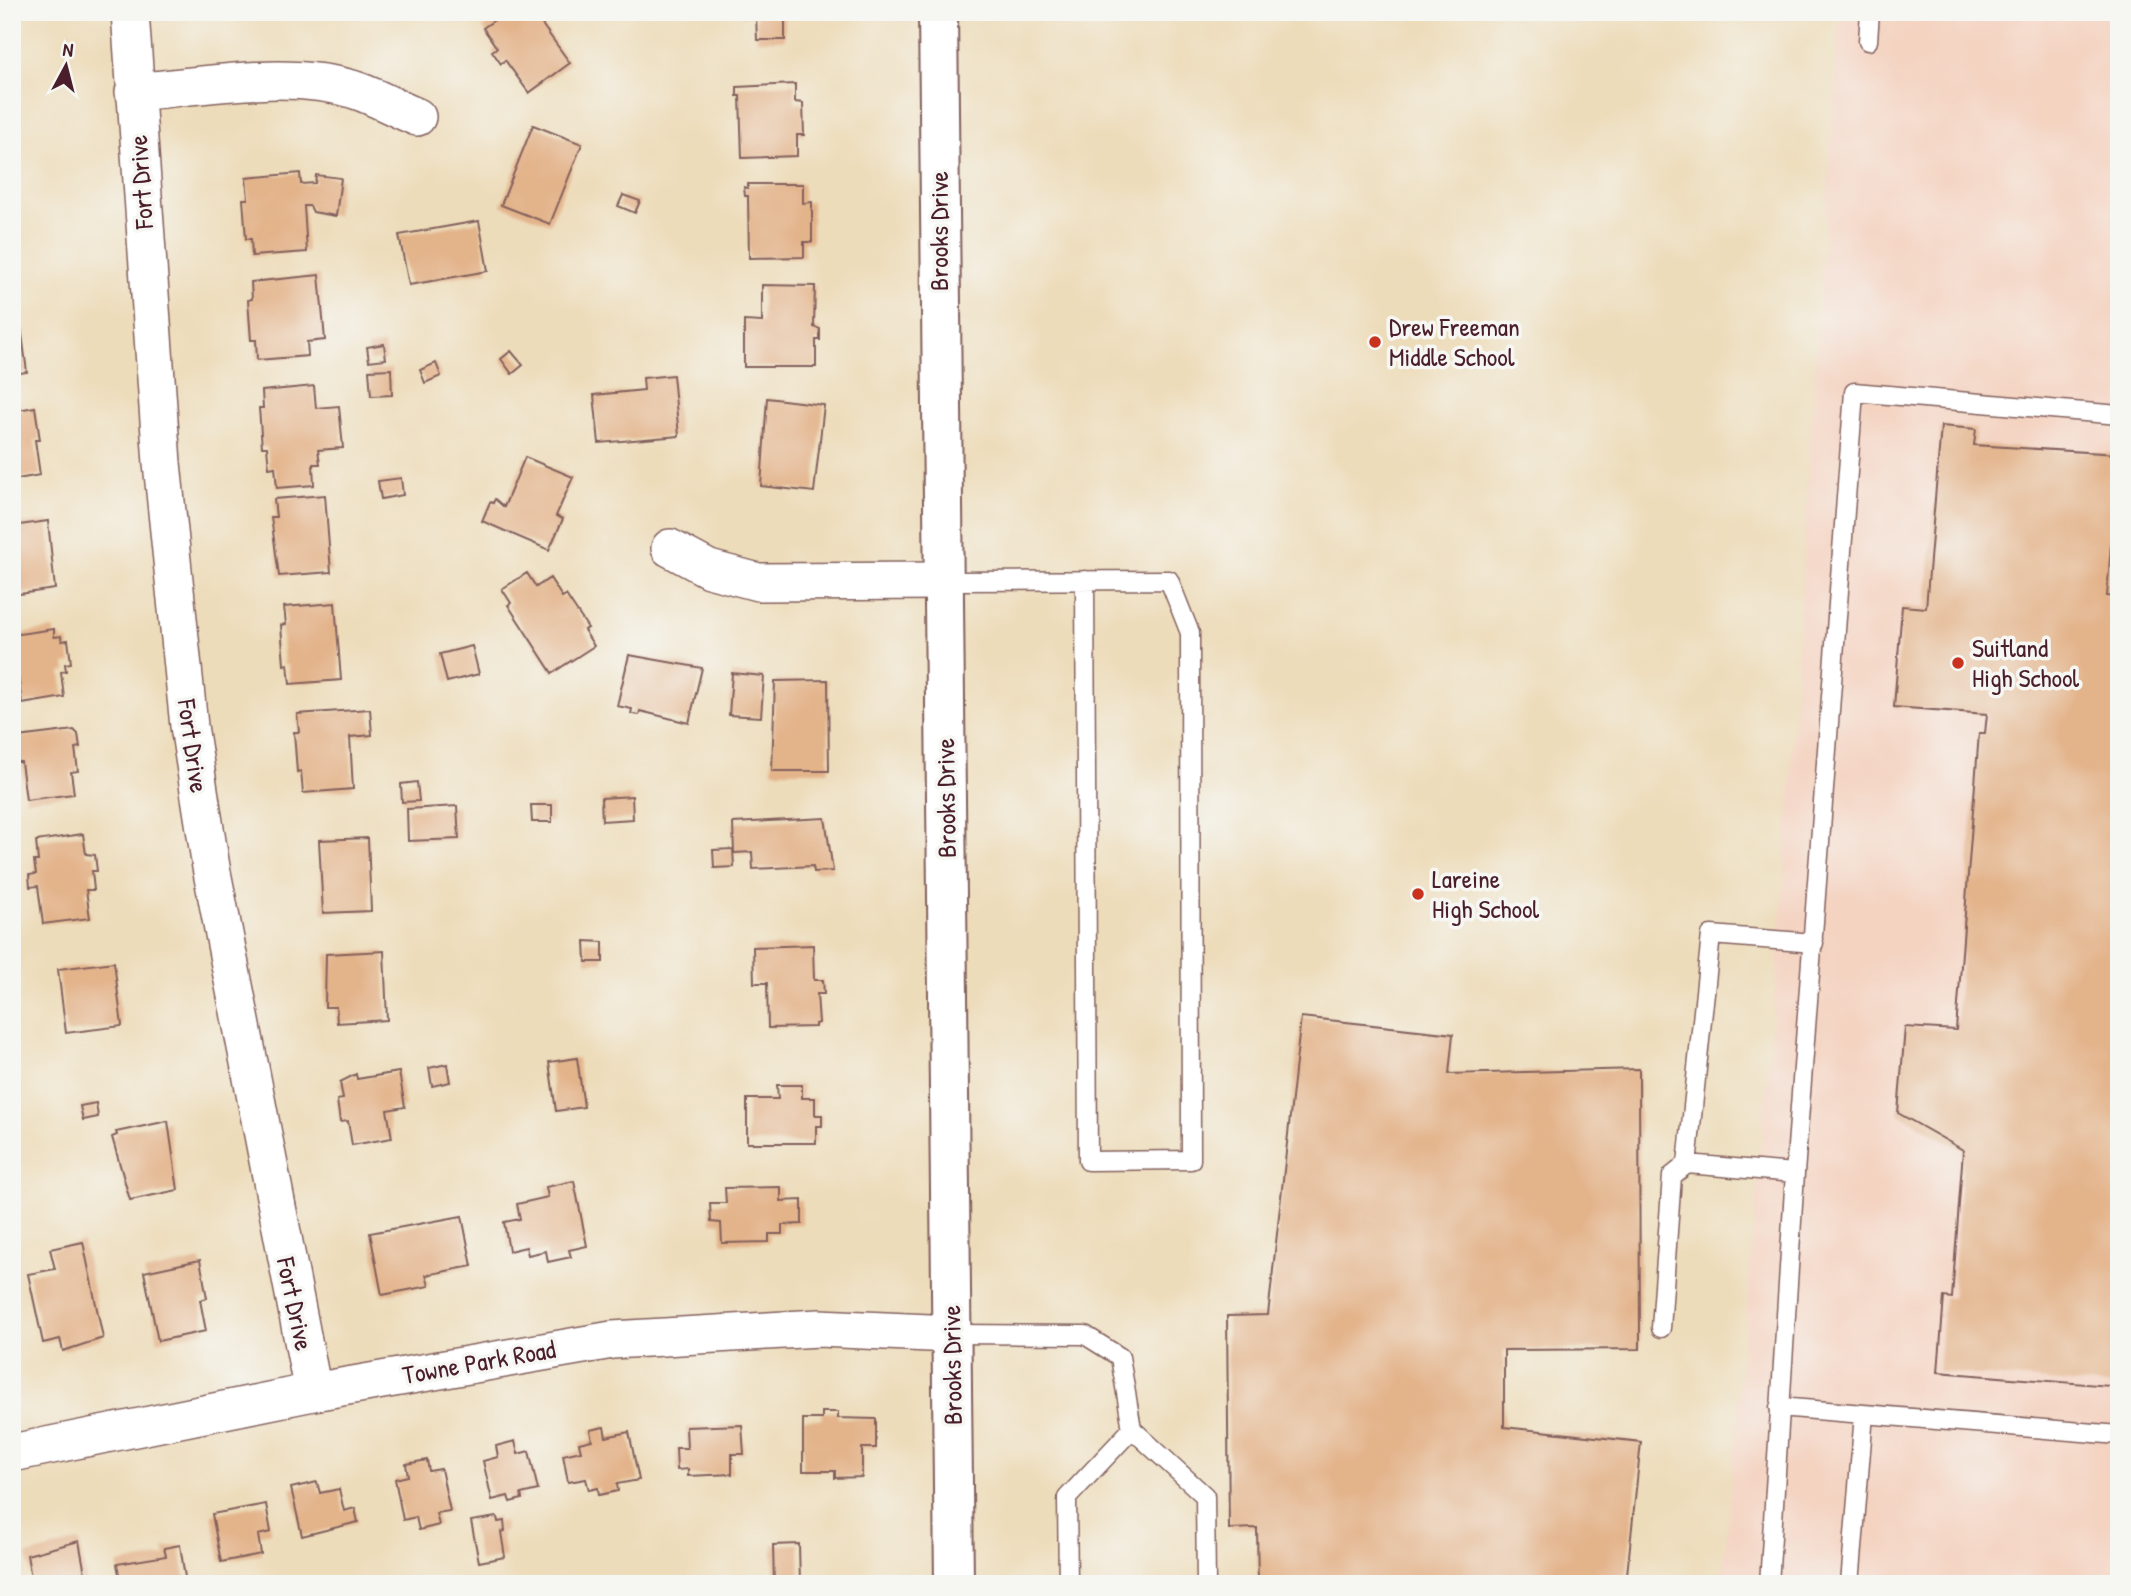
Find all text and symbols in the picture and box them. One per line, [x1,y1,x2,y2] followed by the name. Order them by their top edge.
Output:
[32,32,102,102] north arrow
[61,36,75,63] text: N
[120,134,161,231] street label: Fort Drive
[921,171,956,291] street label: Brooks Drive
[1389,309,1520,374] place label: Drew Freeman Middle School
[1367,334,1383,350] marker: Drew Freeman Middle School
[1972,630,2079,695] place label: Suitland High School
[1950,655,1966,671] marker: Suitland High School
[169,696,217,795] street label: Fort Drive
[927,738,964,858] street label: Brooks Drive
[1432,861,1539,926] place label: Lareine High School
[1410,886,1426,902] marker: Lareine High School
[268,1253,322,1354] street label: Fort Drive
[933,1305,970,1425] street label: Brooks Drive
[400,1331,558,1392] street label: Towne Park Road

